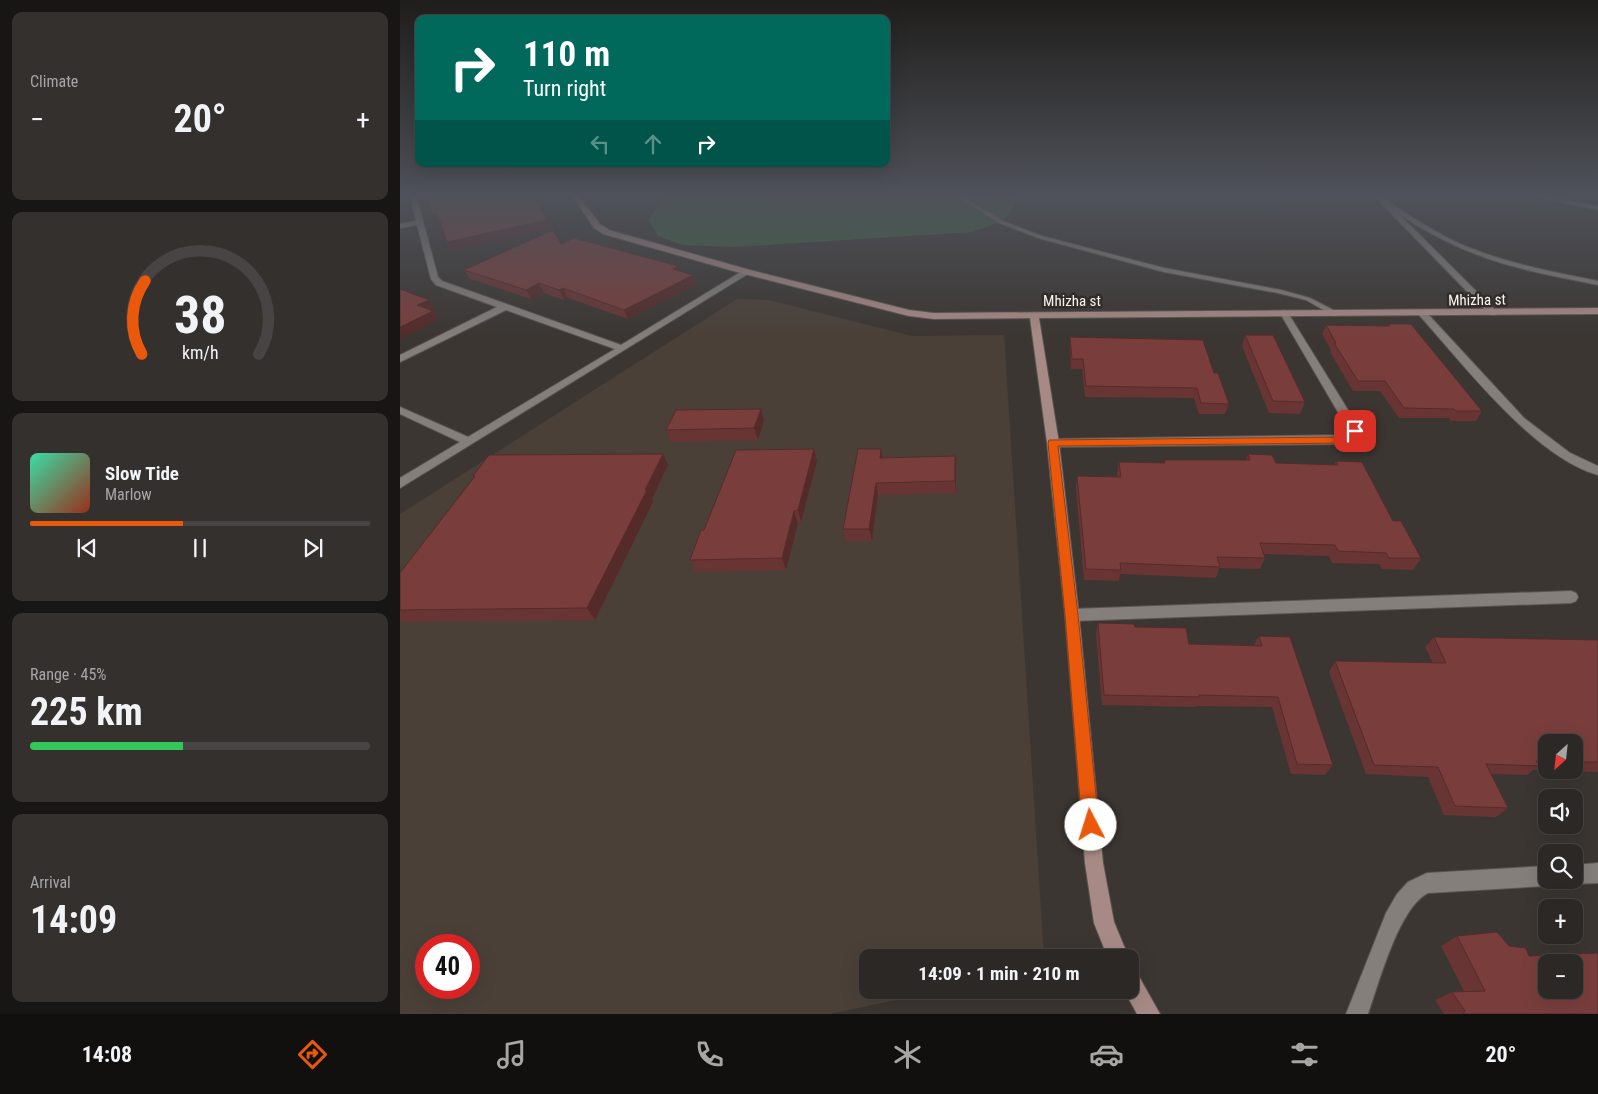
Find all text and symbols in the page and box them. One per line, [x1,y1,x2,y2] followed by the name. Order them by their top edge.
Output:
[523,34,610,75] text: 110 m
[440,35,505,100] icon: right
[30,72,78,91] text: Climate
[523,76,606,101] text: Turn right
[173,97,227,141] text: 20°
[30,103,44,136] text: −
[356,103,370,136] text: +
[586,130,614,158] icon: left
[639,130,667,158] icon: ahead
[692,130,720,158] icon: right
[174,285,226,346] text: 38
[1448,290,1506,310] street label: Mhizha st
[1043,292,1101,310] street label: Mhizha st
[182,342,218,363] text: km/h
[1334,410,1376,452] pin
[1341,417,1369,445] icon: arrive
[105,462,179,485] text: Slow Tide
[105,485,152,504] text: Marlow
[73,534,101,562] icon: previous
[186,534,214,562] icon: pause
[299,534,327,562] icon: next
[30,665,106,684] text: Range · 45%
[30,690,143,734] text: 225 km
[1538,734,1582,779] north arrow
[1538,734,1583,999] map controls
[1538,789,1583,834] button: sound
[1064,798,1116,850] position arrow
[1538,844,1583,889] button: search
[30,873,71,892] text: Arrival
[30,898,117,942] text: 14:09
[1538,899,1583,944] button: +
[415,934,480,999] speed limit sign: 40
[1538,954,1583,999] button: −
[918,962,1080,985] text: 14:09 · 1 min · 210 m
[295,1037,330,1072] icon: directions
[494,1037,529,1072] icon: music
[692,1037,727,1072] icon: phone
[890,1037,925,1072] icon: climate
[1089,1037,1124,1072] icon: car
[1287,1037,1322,1072] icon: filters
[82,1042,132,1067] text: 14:08
[1485,1042,1516,1067] text: 20°

